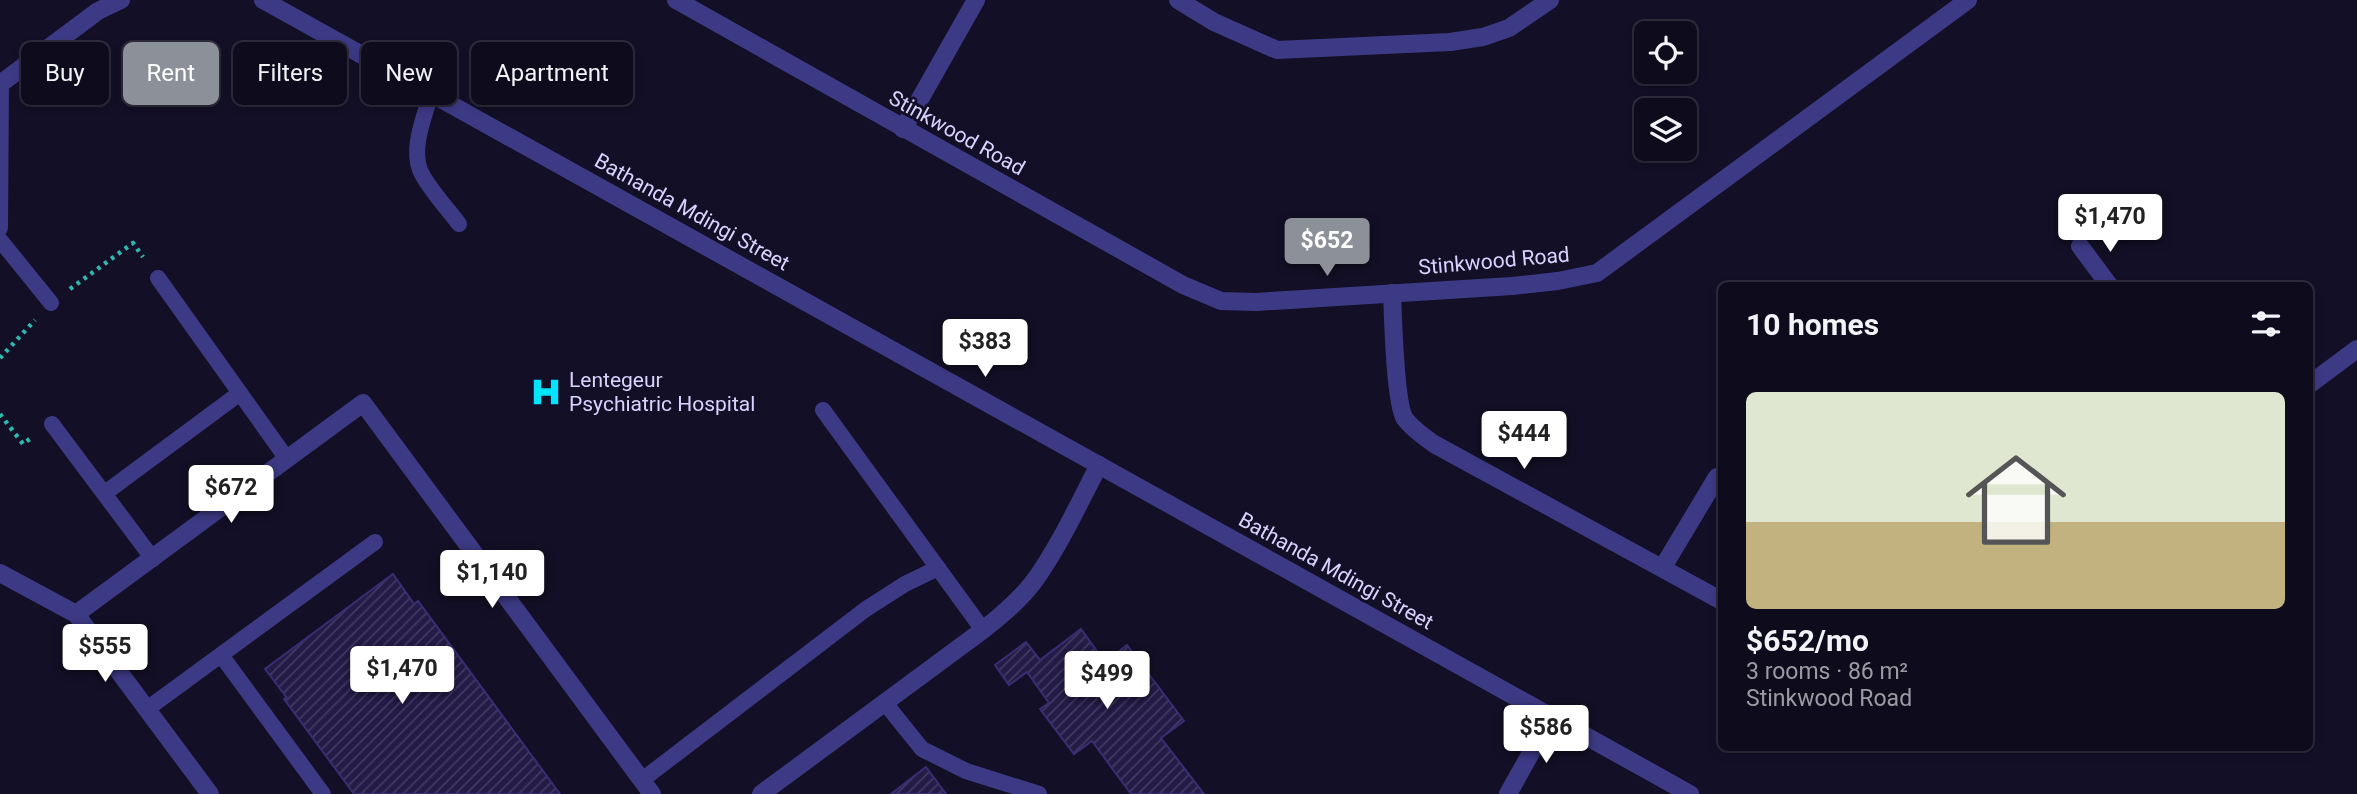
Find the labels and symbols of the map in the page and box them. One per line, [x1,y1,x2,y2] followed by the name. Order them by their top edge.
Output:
[885,86,1029,180] street label: Stinkwood Road
[590,148,794,276] street label: Bathanda Mdingi Street
[2053,194,2167,254] pin: $1,470
[1286,218,1368,278] pin: $652
[1417,242,1571,280] street label: Stinkwood Road
[944,320,1026,379] pin: $383
[569,368,755,416] place label: Lentegeur Psychiatric Hospital
[529,375,563,409] hospital icon: Lentegeur Psychiatric Hospital
[1483,412,1565,471] pin: $444
[190,466,272,525] pin: $672
[1234,507,1438,635] street label: Bathanda Mdingi Street
[435,550,549,610] pin: $1,140
[64,624,146,684] pin: $555
[345,646,459,706] pin: $1,470
[1066,652,1148,711] pin: $499
[1505,706,1587,765] pin: $586

